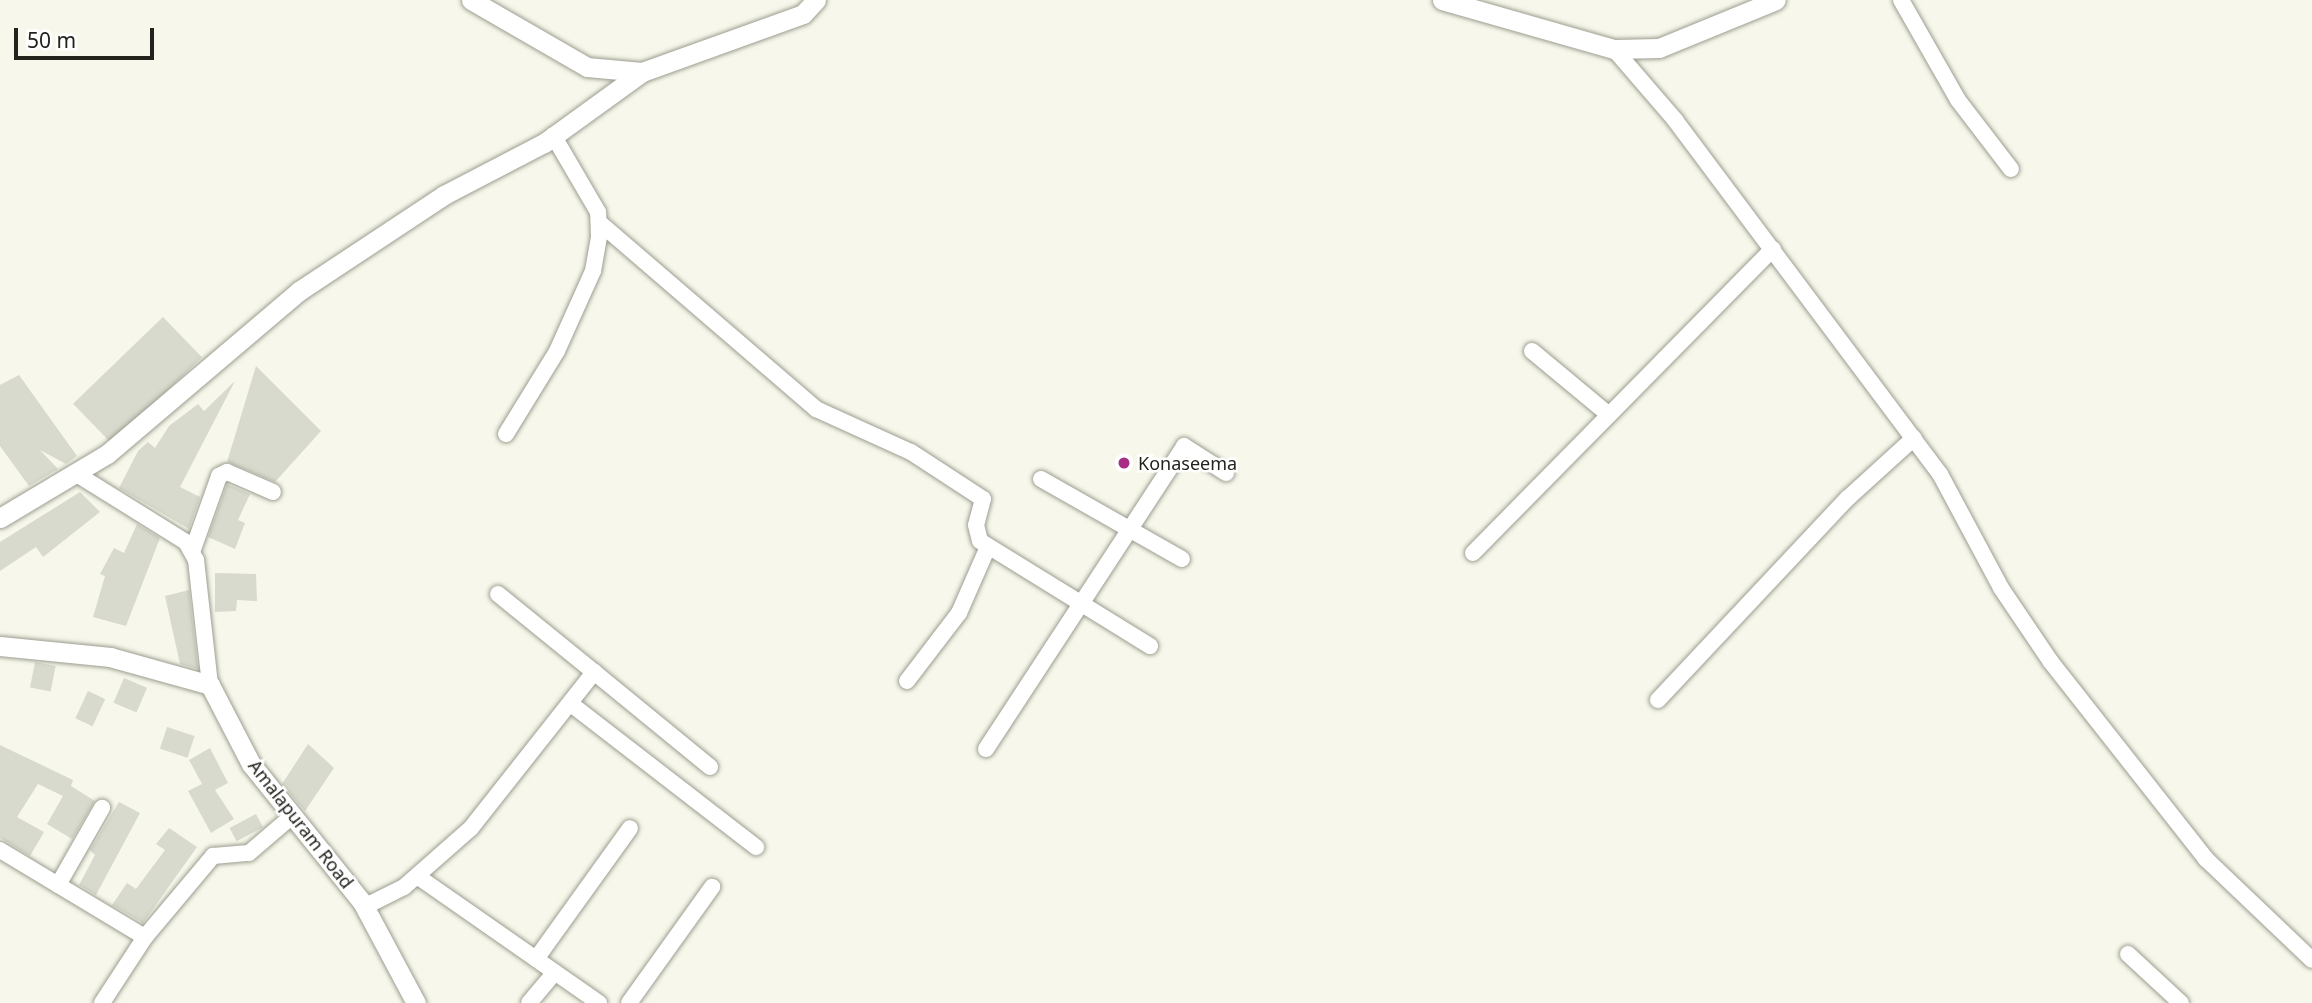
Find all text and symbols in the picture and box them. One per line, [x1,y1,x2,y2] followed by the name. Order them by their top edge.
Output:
[18,14,158,58] scale bar
[27,26,76,54] text: 50 m
[1138,452,1237,474] place label: Konaseema
[1116,455,1132,471] marker: Konaseema
[244,755,358,893] street label: Amalapuram Road

